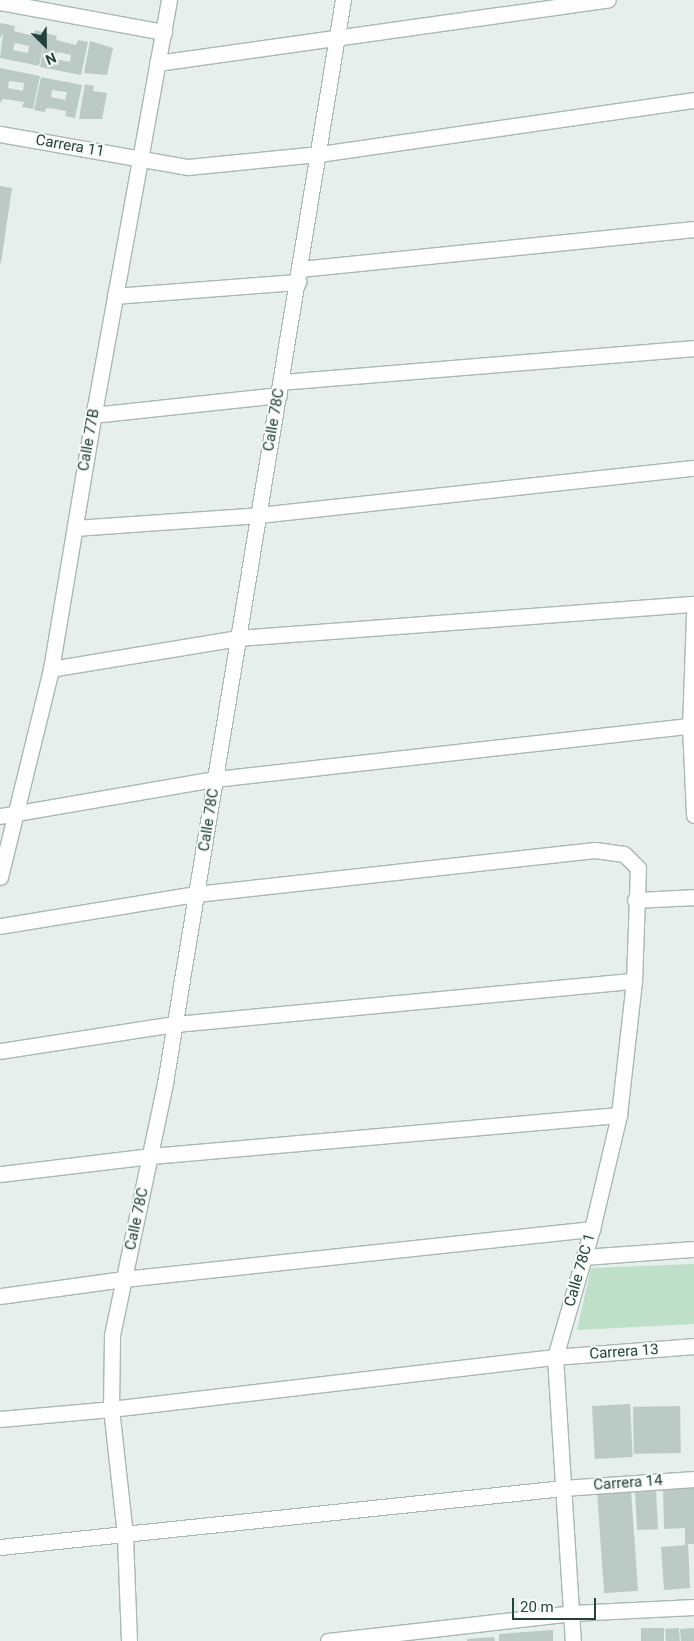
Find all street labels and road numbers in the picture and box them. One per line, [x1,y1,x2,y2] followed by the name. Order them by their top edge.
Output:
[34,131,106,161] street label: Carrera 11
[260,387,288,453] street label: Calle 78C
[75,407,103,473] street label: Calle 77B
[195,787,223,853] street label: Calle 78C
[122,1186,152,1252] street label: Calle 78C
[561,1231,599,1309] street label: Calle 78C 1
[589,1341,659,1363] street label: Carrera 13
[593,1472,663,1494] street label: Carrera 14

